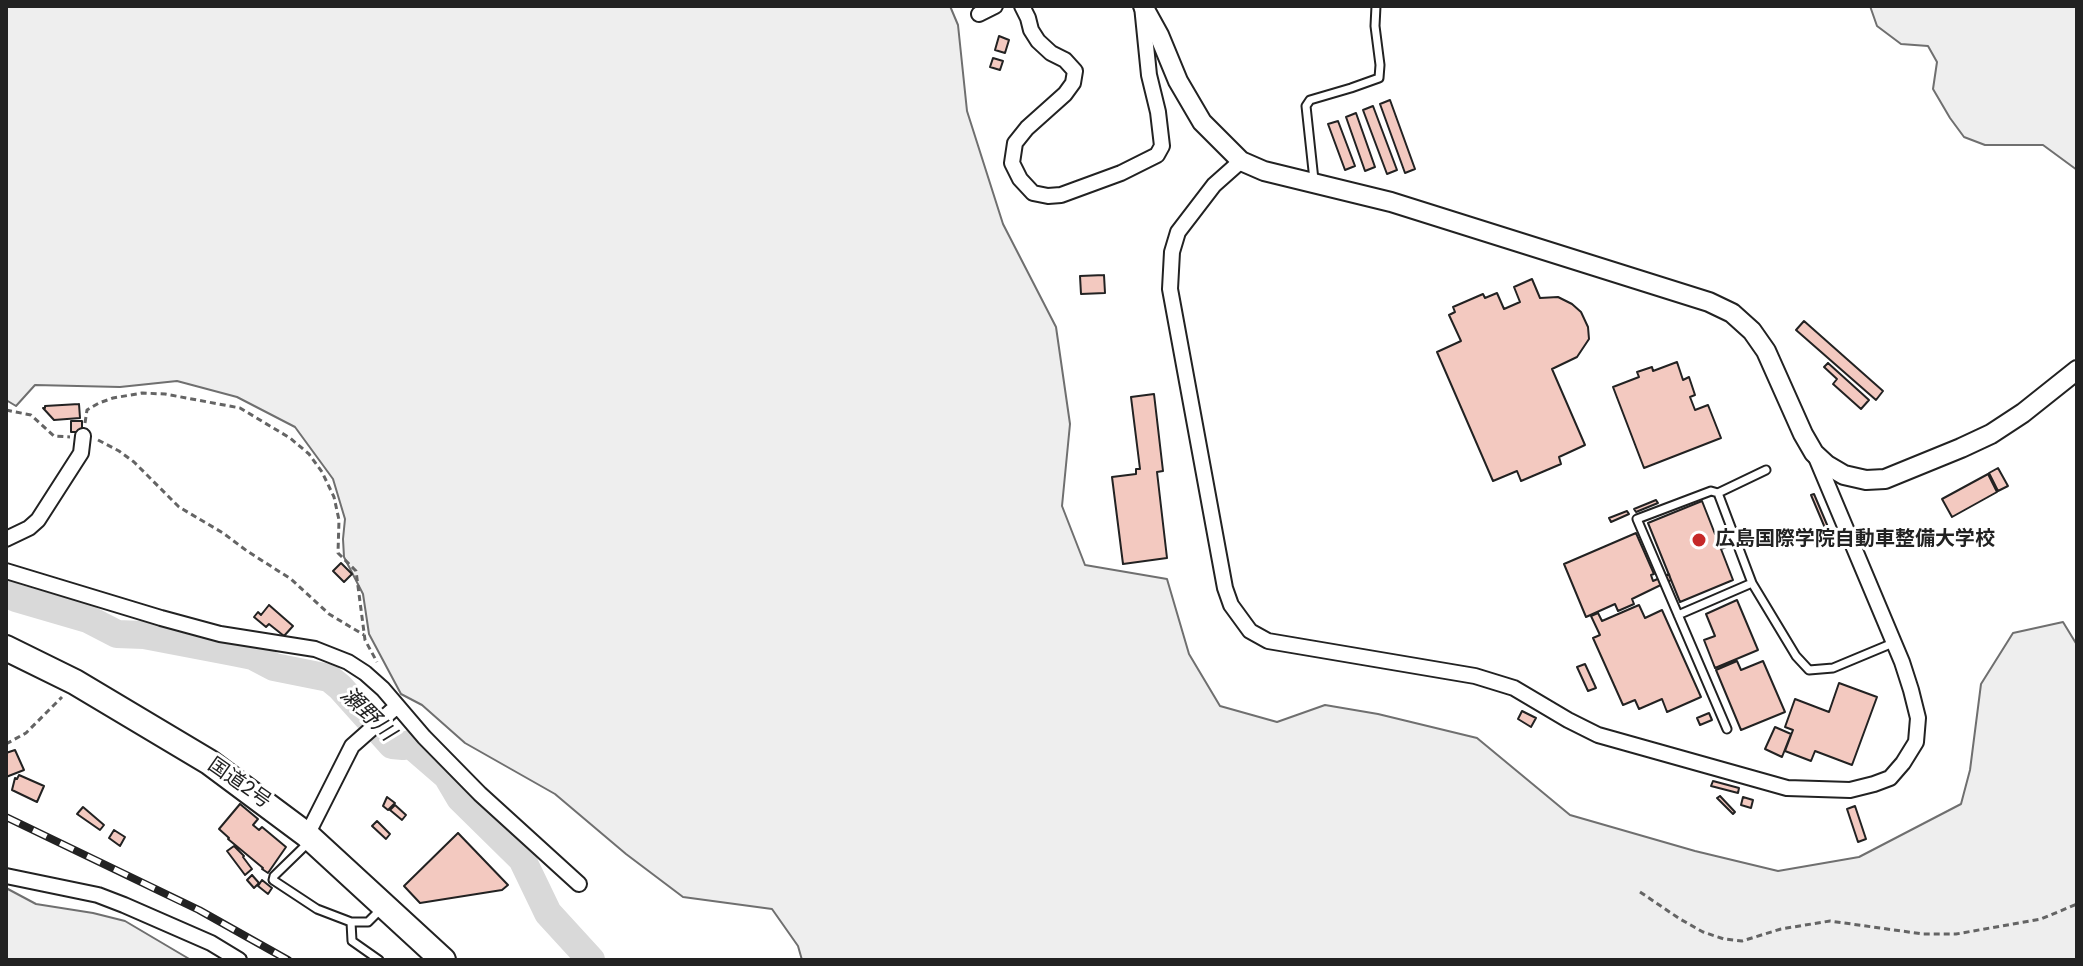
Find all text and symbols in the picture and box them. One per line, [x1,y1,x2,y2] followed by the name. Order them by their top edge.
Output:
[1715,528,1995,552] place label: 広島国際学院自動車整備大学校
[1690,531,1708,549] marker: 広島国際学院自動車整備大学校
[334,683,400,747] water label: 瀬野川
[203,754,275,814] street label: 国道2号

